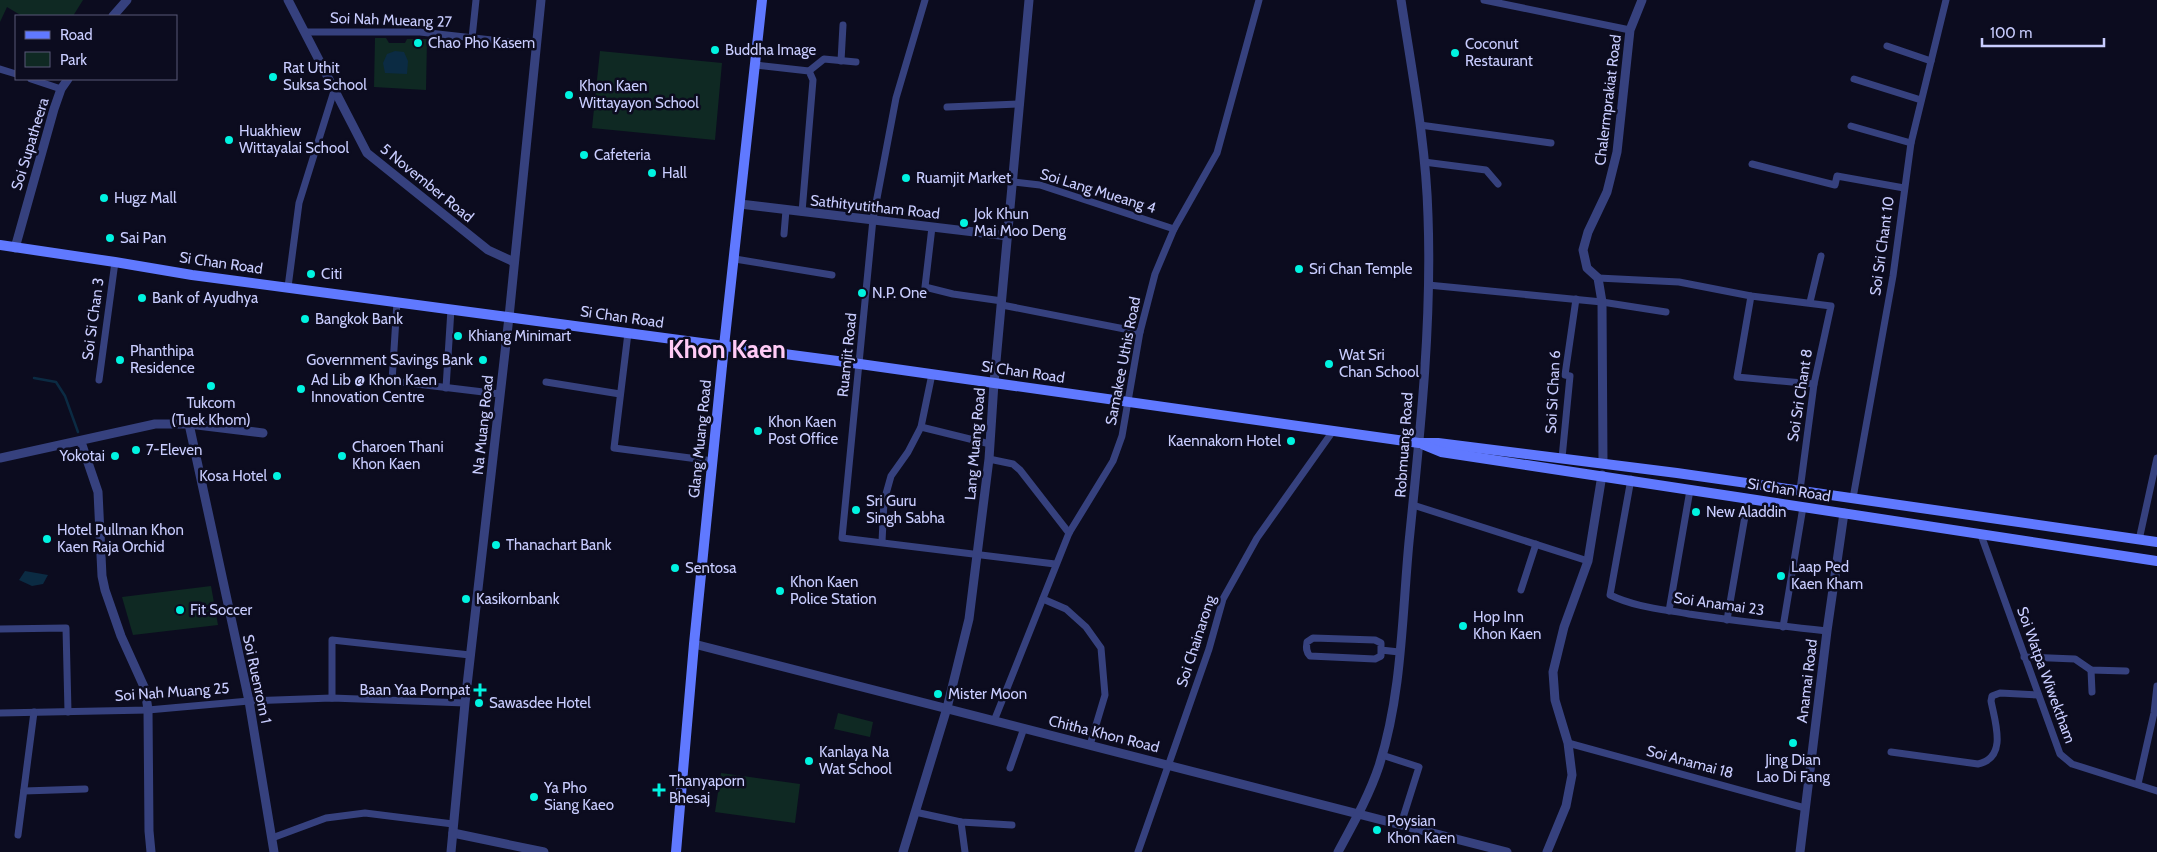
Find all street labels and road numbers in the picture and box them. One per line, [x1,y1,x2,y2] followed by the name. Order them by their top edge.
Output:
[330,9,453,31] street label: Soi Nah Mueang 27
[1591,34,1625,166] street label: Chalermprakiat Road
[7,95,53,192] street label: Soi Supatheera
[377,140,477,226] street label: 5 November Road
[1038,165,1158,217] street label: Soi Lang Mueang 4
[809,191,941,223] street label: Sathityutitham Road
[1866,195,1898,297] street label: Soi Sri Chant 10
[178,248,264,278] street label: Si Chan Road
[78,277,108,361] street label: Soi Si Chan 3
[1102,295,1144,427] street label: Samakee Uthis Road
[579,302,665,332] street label: Si Chan Road
[834,312,860,398] street label: Ruamjit Road
[1784,347,1816,443] street label: Soi Sri Chant 8
[1542,350,1564,434] street label: Soi Si Chan 6
[980,357,1066,387] street label: Si Chan Road
[469,374,497,476] street label: Na Muang Road
[685,379,715,499] street label: Glang Muang Road
[961,387,989,501] street label: Lang Muang Road
[1391,392,1417,498] street label: Robmuang Road
[1746,475,1832,505] street label: Si Chan Road
[1673,589,1765,619] street label: Soi Anamai 23
[1173,592,1219,689] street label: Soi Chainarong
[2013,604,2079,746] street label: Soi Watpa Wiwektham
[239,633,275,725] street label: Soi Ruenrom 1
[1793,638,1821,724] street label: Anamai Road
[114,679,230,705] street label: Soi Nah Muang 25
[1047,712,1161,756] street label: Chitha Khon Road
[1645,742,1735,782] street label: Soi Anamai 18

